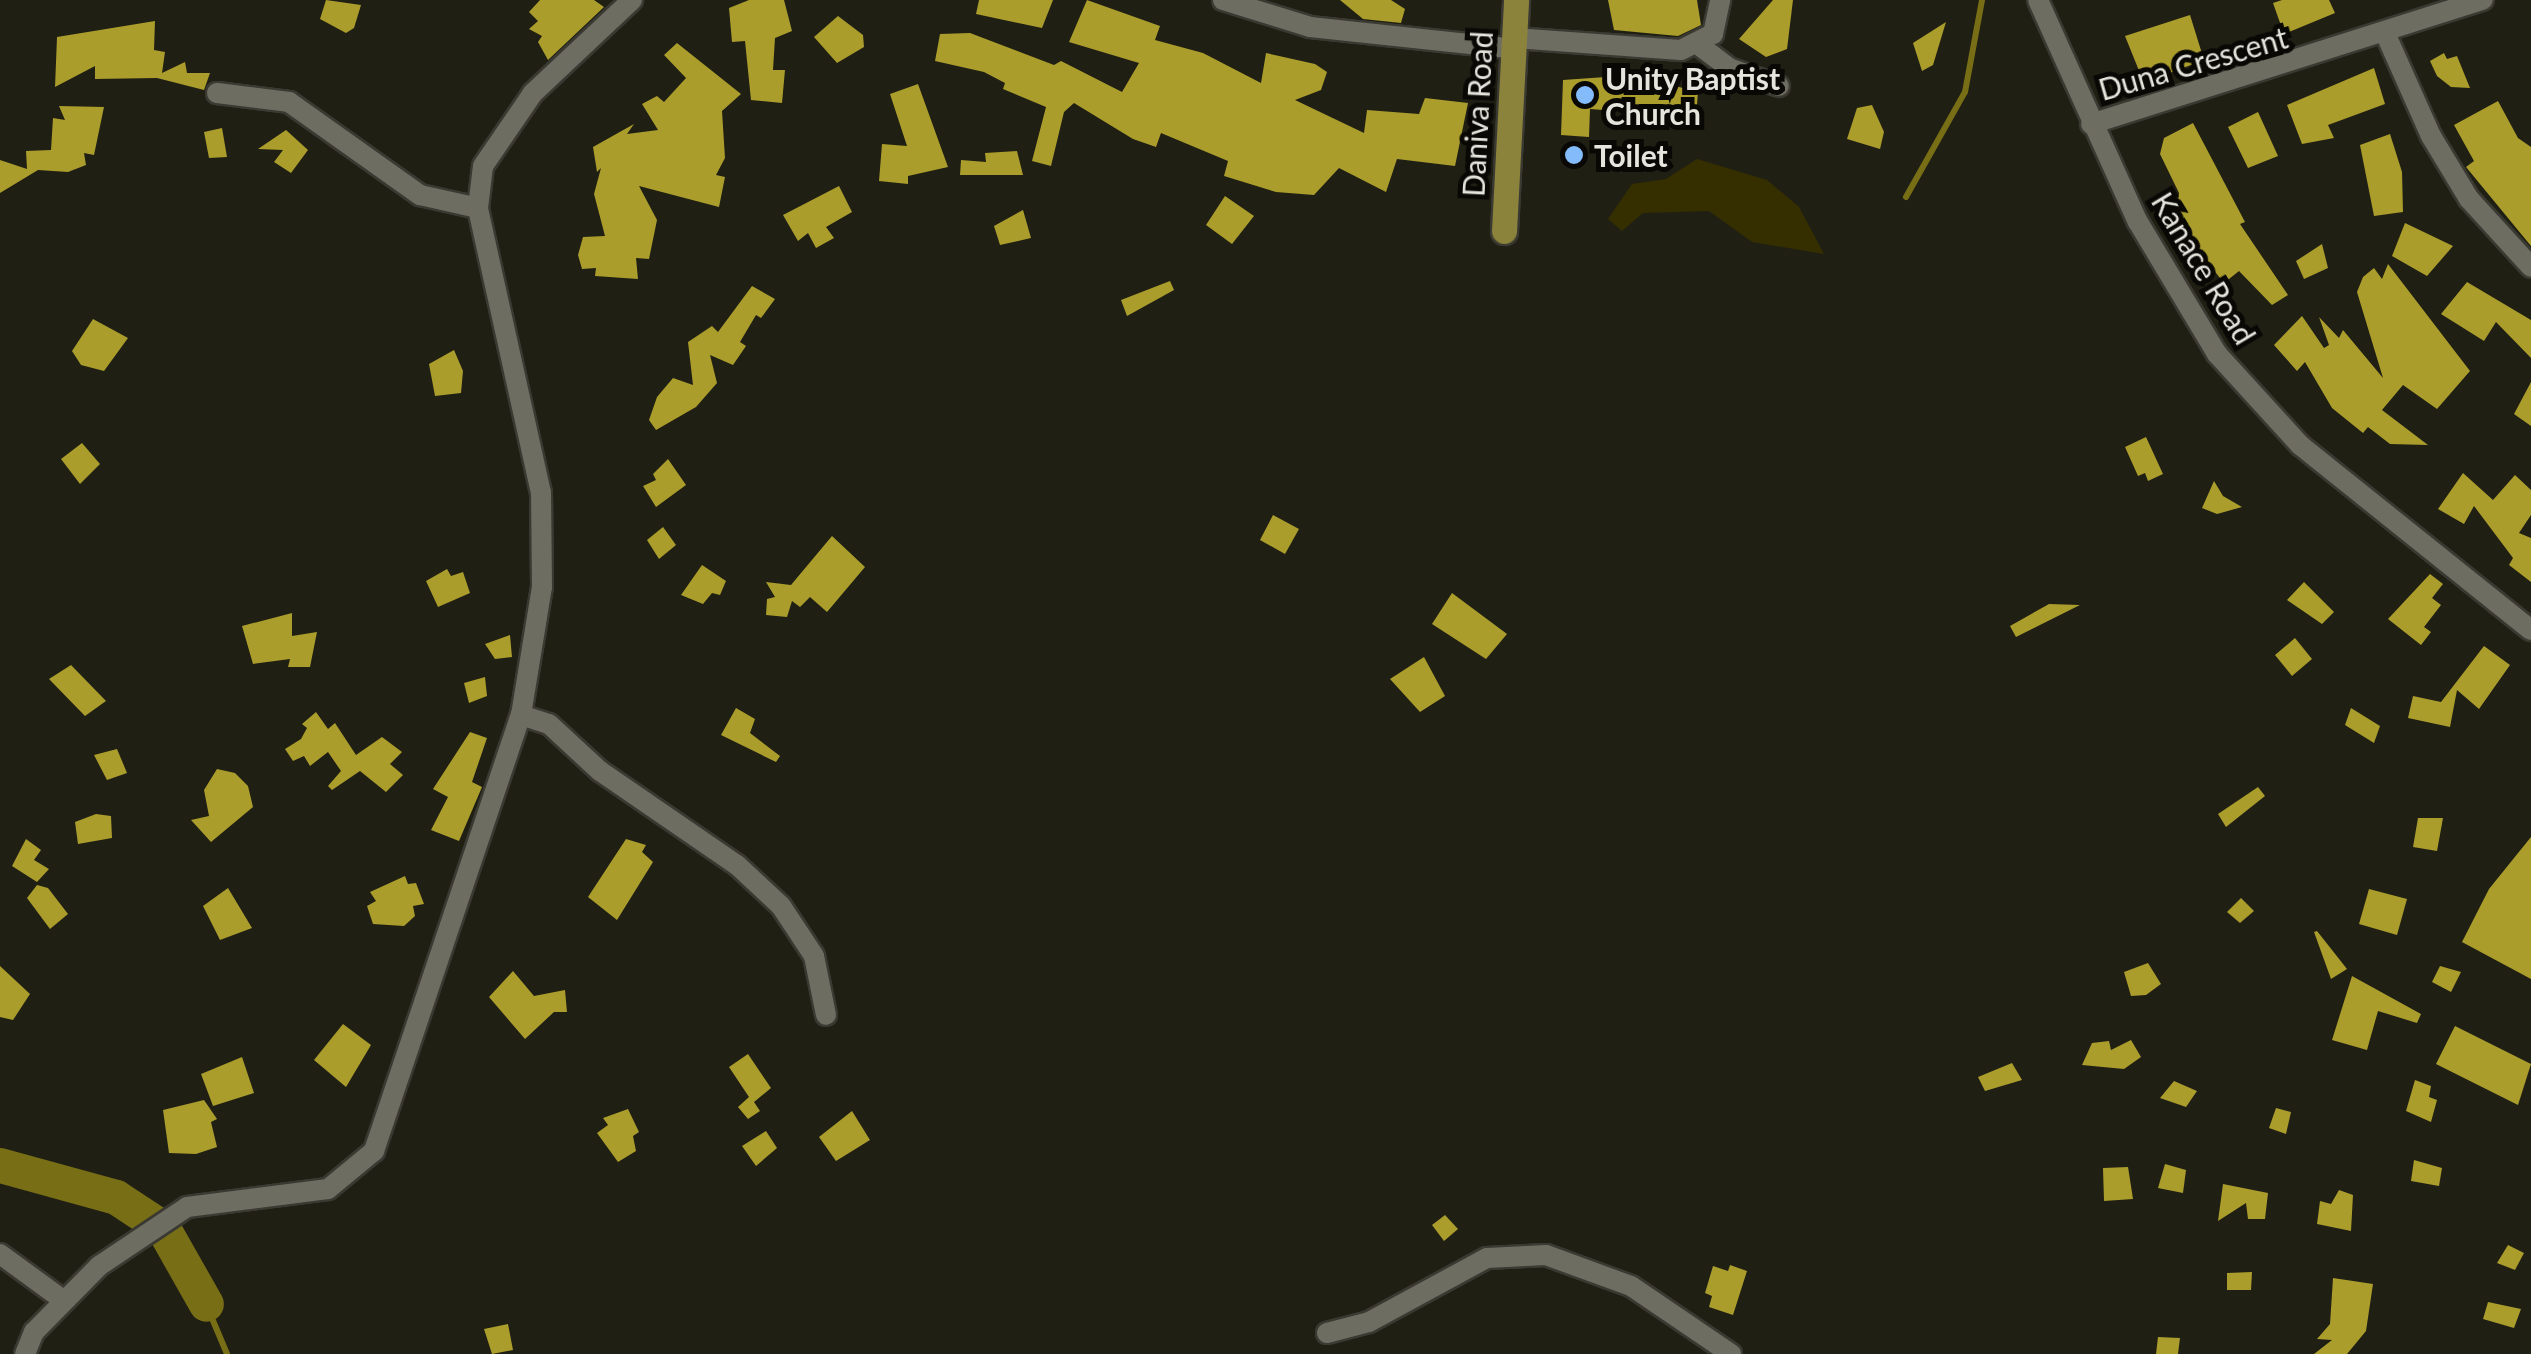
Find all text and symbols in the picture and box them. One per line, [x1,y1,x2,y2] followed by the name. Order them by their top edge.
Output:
[2094,19,2292,107] street label: Duna Crescent
[1455,30,1499,198] street label: Daniva Road
[1605,60,1781,130] place label: Unity Baptist Church
[1574,84,1596,106] marker: Unity Baptist Church
[1594,137,1668,173] place label: Toilet
[1563,144,1585,166] marker: Toilet
[2145,186,2263,350] street label: Kanace Road

